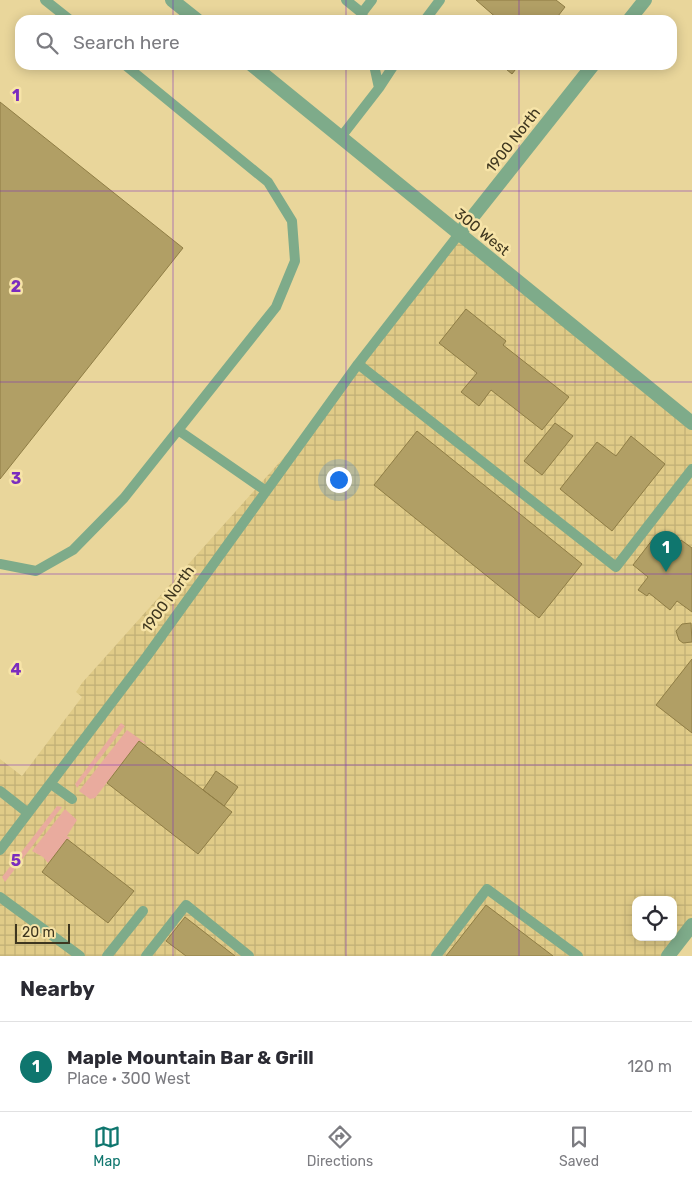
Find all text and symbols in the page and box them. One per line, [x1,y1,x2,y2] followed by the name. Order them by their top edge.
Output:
[15,15,677,70] search box
[33,29,61,57] icon: search
[73,31,180,54] text: Search here
[12,86,20,105] text: 1
[482,104,544,176] street label: 1900 North
[451,205,513,260] street label: 300 West
[11,277,21,296] text: 2
[326,467,352,493] your location
[11,469,21,488] text: 3
[650,531,682,572] pin: 1
[138,562,198,636] street label: 1900 North
[11,660,22,679] text: 4
[11,851,21,870] text: 5
[632,896,677,941] map controls
[632,896,677,941] button: locate
[15,921,70,944] scale bar
[22,924,55,941] text: 20 m
[20,976,95,1001] text: Nearby
[67,1046,314,1069] text: Maple Mountain Bar & Grill
[32,1057,40,1076] text: 1
[627,1057,672,1076] text: 120 m
[67,1069,190,1088] text: Place · 300 West
[93,1123,121,1170] tab: Map
[307,1123,373,1170] tab: Directions
[559,1123,599,1170] tab: Saved

